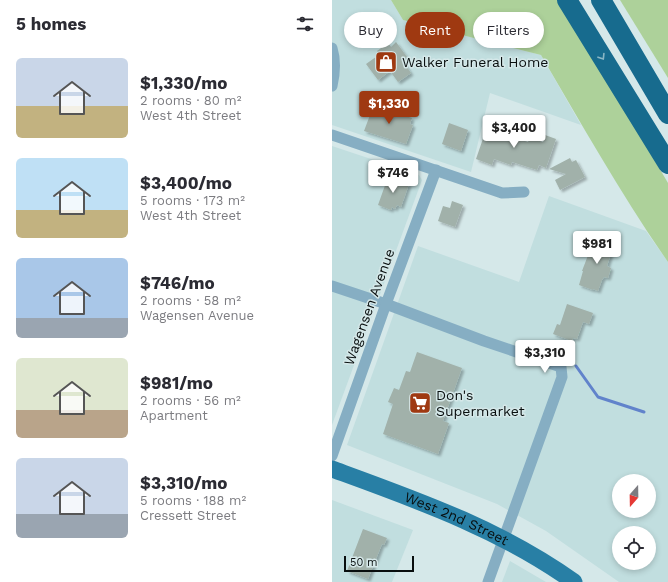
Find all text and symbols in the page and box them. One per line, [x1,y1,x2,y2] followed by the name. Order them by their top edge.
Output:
[344,12,397,48] chip: Buy
[405,12,465,48] chip: Rent
[473,12,544,48] chip: Filters
[294,13,316,35] icon: filters
[16,14,86,34] text: 5 homes
[373,49,399,75] shop icon: Walker Funeral Home
[597,53,605,60] one-way arrow
[402,54,548,70] place label: Walker Funeral Home
[140,73,227,93] text: $1,330/mo
[48,74,96,122] icon: home
[356,91,422,125] pin: $1,330
[140,93,241,108] text: 2 rooms · 80 m²
[368,96,410,111] text: $1,330
[140,108,241,123] text: West 4th Street
[481,115,547,149] pin: $3,400
[492,120,536,135] text: $3,400
[369,160,417,194] pin: $746
[377,165,409,180] text: $746
[140,173,232,193] text: $3,400/mo
[48,174,96,222] icon: home
[140,193,245,208] text: 5 rooms · 173 m²
[140,208,241,223] text: West 4th Street
[573,231,621,265] pin: $981
[582,236,612,251] text: $981
[340,247,398,367] street label: Wagensen Avenue
[140,273,215,293] text: $746/mo
[48,274,96,322] icon: home
[140,293,241,308] text: 2 rooms · 58 m²
[140,308,254,323] text: Wagensen Avenue
[512,340,578,374] pin: $3,310
[524,345,566,360] text: $3,310
[140,373,213,393] text: $981/mo
[48,374,96,422] icon: home
[436,387,525,419] place label: Don's Supermarket
[407,390,433,416] supermarket icon: Don's Supermarket
[140,393,241,408] text: 2 rooms · 56 m²
[140,408,208,423] text: Apartment
[140,473,227,493] text: $3,310/mo
[48,474,96,522] icon: home
[612,474,656,518] north arrow
[612,474,656,570] map controls
[402,489,511,548] street label: West 2nd Street
[140,493,246,508] text: 5 rooms · 188 m²
[140,508,236,523] text: Cressett Street
[612,526,656,570] button: locate
[344,554,414,573] scale bar
[350,556,377,569] text: 50 m

